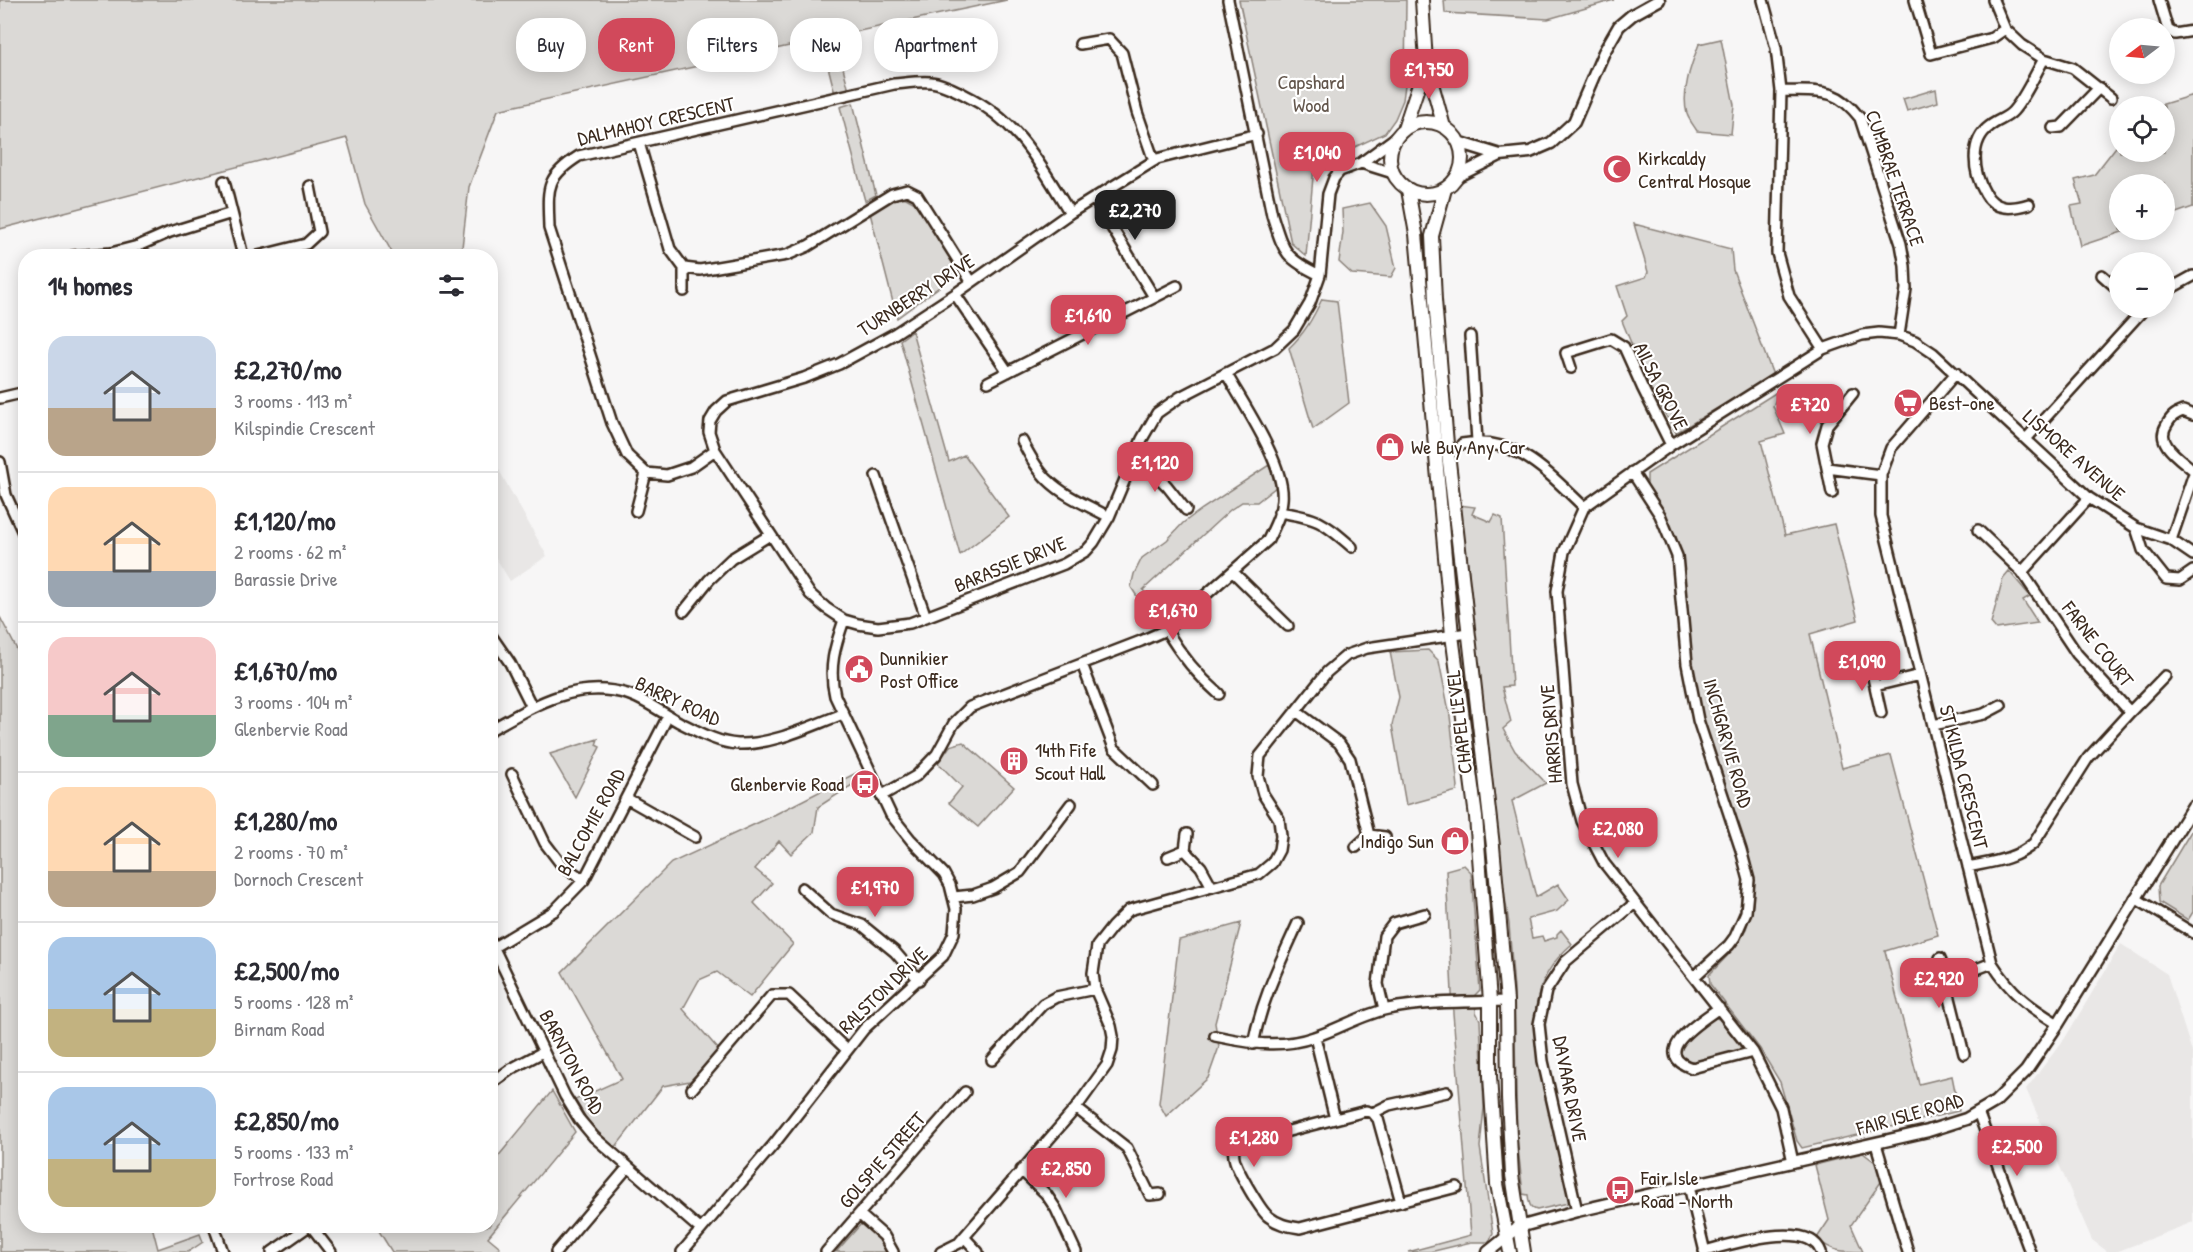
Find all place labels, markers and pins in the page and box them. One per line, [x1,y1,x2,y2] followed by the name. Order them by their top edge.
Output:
[1380,49,1478,100] pin: £1,750
[1268,132,1366,183] pin: £1,040
[1638,144,1751,194] place label: Kirkcaldy Central Mosque
[1601,153,1633,185] mosque icon: Kirkcaldy Central Mosque
[1086,190,1184,241] pin: £2,270
[1039,295,1137,346] pin: £1,610
[1774,384,1846,435] pin: £720
[1892,387,1924,419] supermarket icon: Best-one
[1929,389,1995,416] place label: Best-one
[1374,431,1406,463] shop icon: We Buy Any Car
[1411,433,1526,460] place label: We Buy Any Car
[1106,442,1204,493] pin: £1,120
[1124,590,1222,641] pin: £1,670
[1813,641,1911,692] pin: £1,090
[880,644,959,694] place label: Dunnikier Post Office
[843,653,875,685] public building icon: Dunnikier Post Office
[1035,736,1106,786] place label: 14th Fife Scout Hall
[998,745,1030,777] building icon: 14th Fife Scout Hall
[849,768,881,800] bus stop icon: Glenbervie Road
[730,770,844,797] place label: Glenbervie Road
[1569,808,1667,859] pin: £2,080
[1439,825,1471,857] shop icon: Indigo Sun
[1360,827,1434,854] place label: Indigo Sun
[826,867,924,918] pin: £1,970
[1890,958,1988,1009] pin: £2,920
[1205,1117,1303,1168] pin: £1,280
[1968,1126,2066,1177] pin: £2,500
[1017,1148,1115,1199] pin: £2,850
[1640,1164,1733,1214] place label: Fair Isle Road - North
[1604,1174,1636,1206] bus stop icon: Fair Isle Road - North

